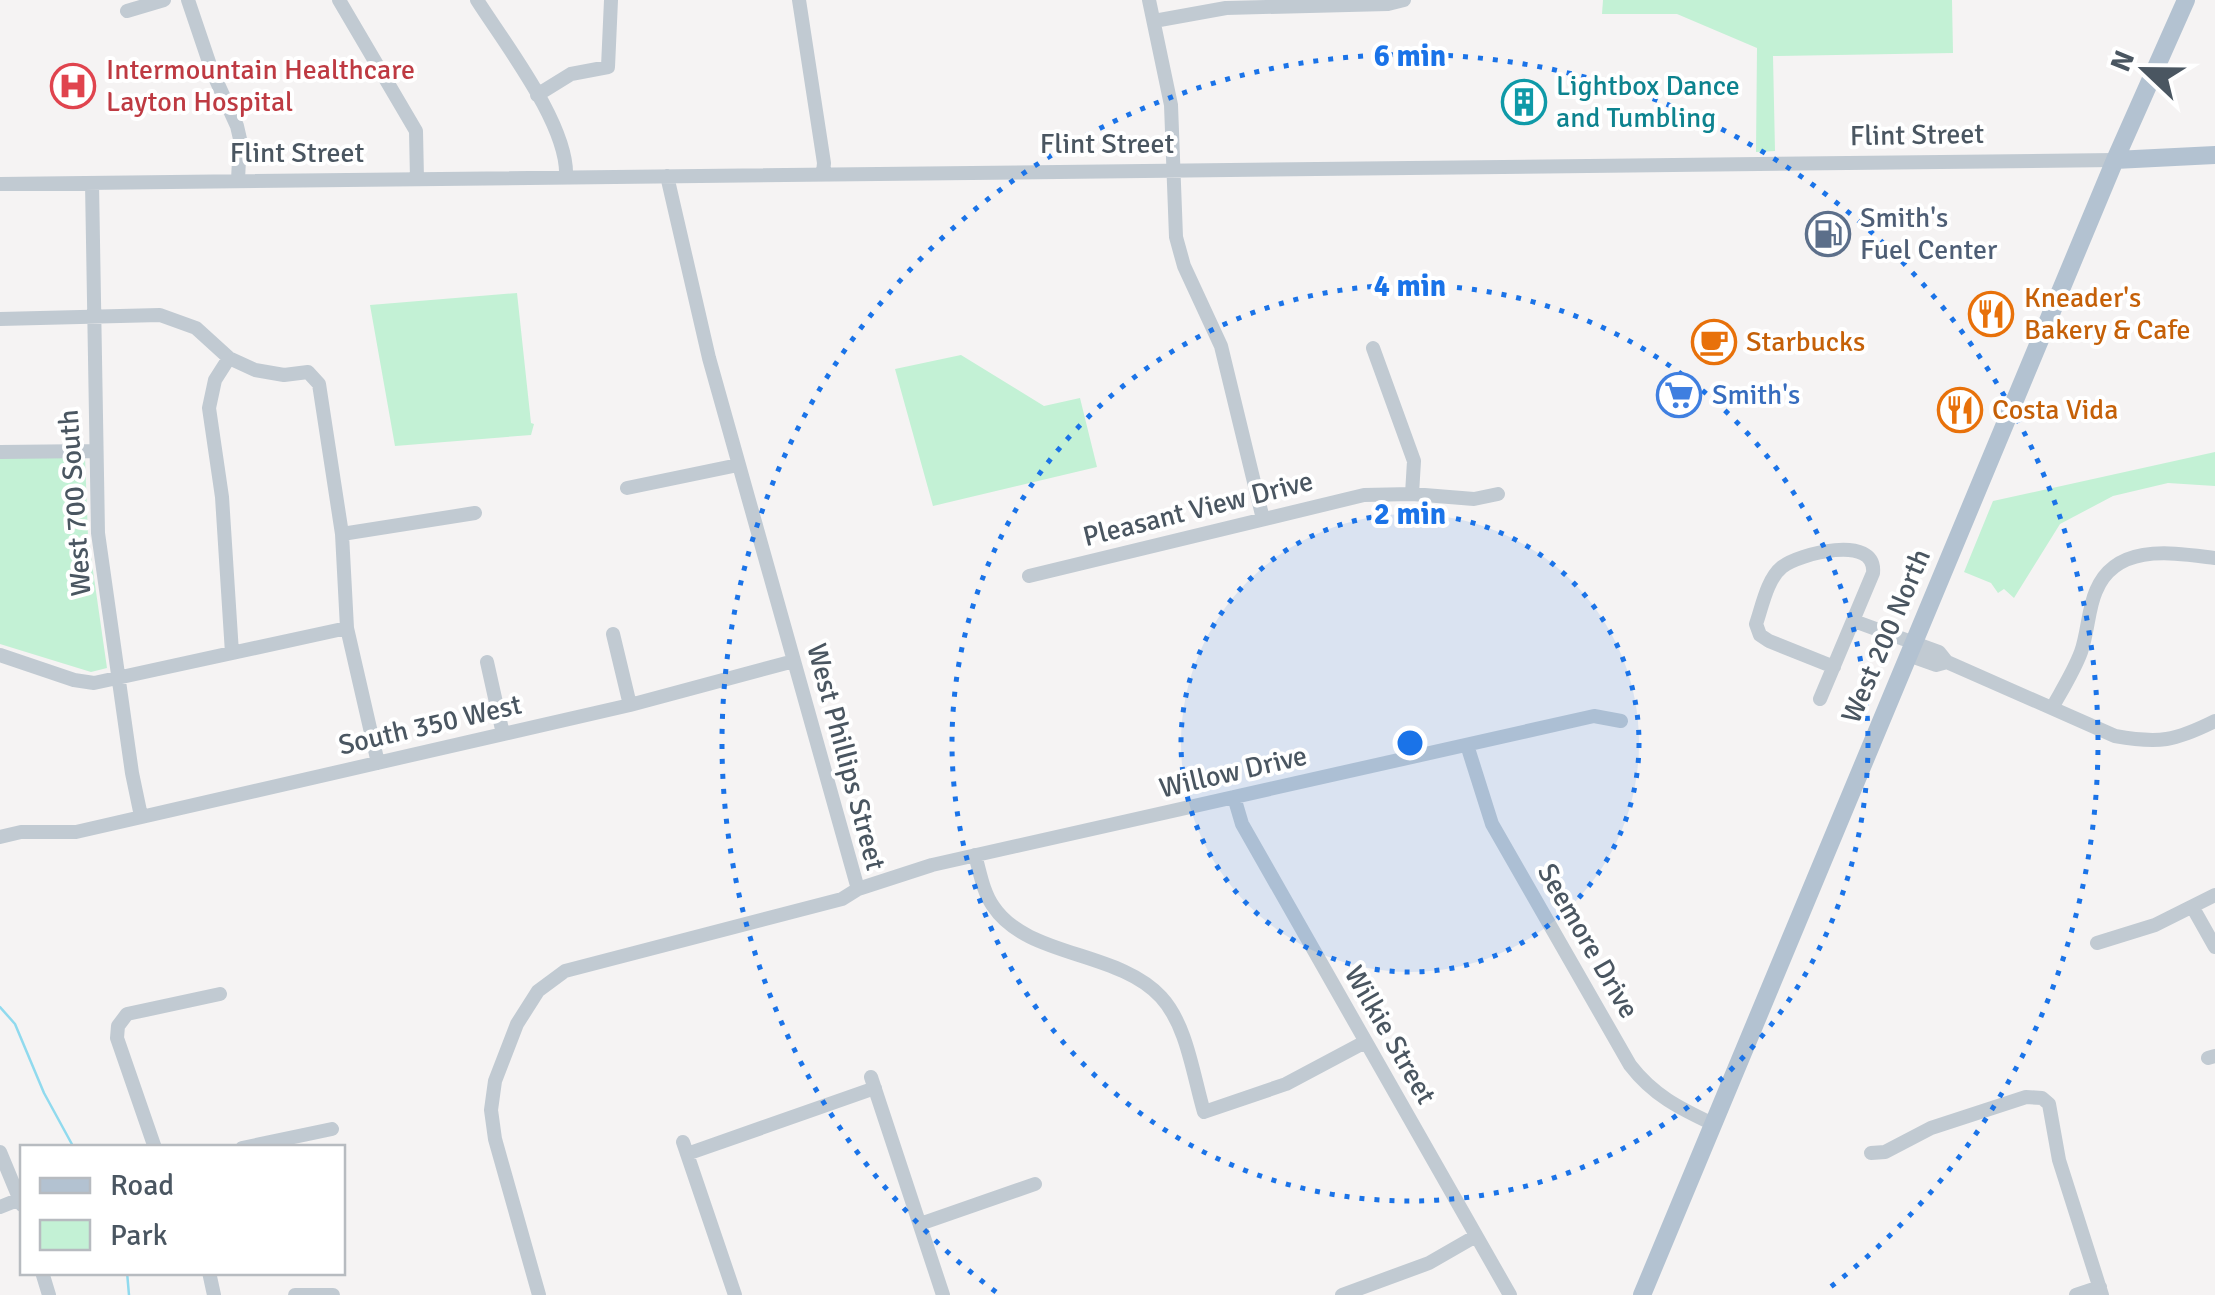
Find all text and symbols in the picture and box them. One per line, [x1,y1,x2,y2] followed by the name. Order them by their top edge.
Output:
[2095,20,2195,120] north arrow
[1374,38,1446,75] text: 6 min
[2103,46,2142,76] text: N
[106,53,415,119] place label: Intermountain Healthcare Layton Hospital
[50,63,96,109] hospital icon: Intermountain Healthcare Layton Hospital
[1556,69,1740,135] place label: Lightbox Dance and Tumbling
[1501,79,1547,125] building icon: Lightbox Dance and Tumbling
[1849,117,1985,153] street label: Flint Street
[1040,127,1174,161] street label: Flint Street
[230,136,364,170] street label: Flint Street
[1860,201,1998,267] place label: Smith's Fuel Center
[1805,211,1851,257] fuel station icon: Smith's Fuel Center
[1374,268,1446,305] text: 4 min
[2024,281,2191,347] place label: Kneader's Bakery & Cafe
[1968,291,2014,337] restaurant icon: Kneader's Bakery & Cafe
[1691,319,1737,365] cafe icon: Starbucks
[1746,325,1865,359] place label: Starbucks
[1656,372,1702,418] supermarket icon: Smith's
[1712,378,1800,412] place label: Smith's
[1937,387,1983,433] restaurant icon: Costa Vida
[1992,393,2118,427] place label: Costa Vida
[52,409,98,597] street label: West 700 South
[1079,464,1317,554] street label: Pleasant View Drive
[1374,496,1446,533] text: 2 min
[1834,544,1938,728] street label: West 200 North
[799,640,893,874] street label: West Phillips Street
[335,687,525,763] street label: South 350 West
[1392,725,1428,761] centre of rings
[1156,739,1310,805] street label: Willow Drive
[1530,858,1646,1024] street label: Seemore Drive
[1337,960,1443,1110] street label: Wilkie Street
[20,1145,345,1275] legend
[110,1167,174,1204] text: Road
[110,1217,168,1254] text: Park

